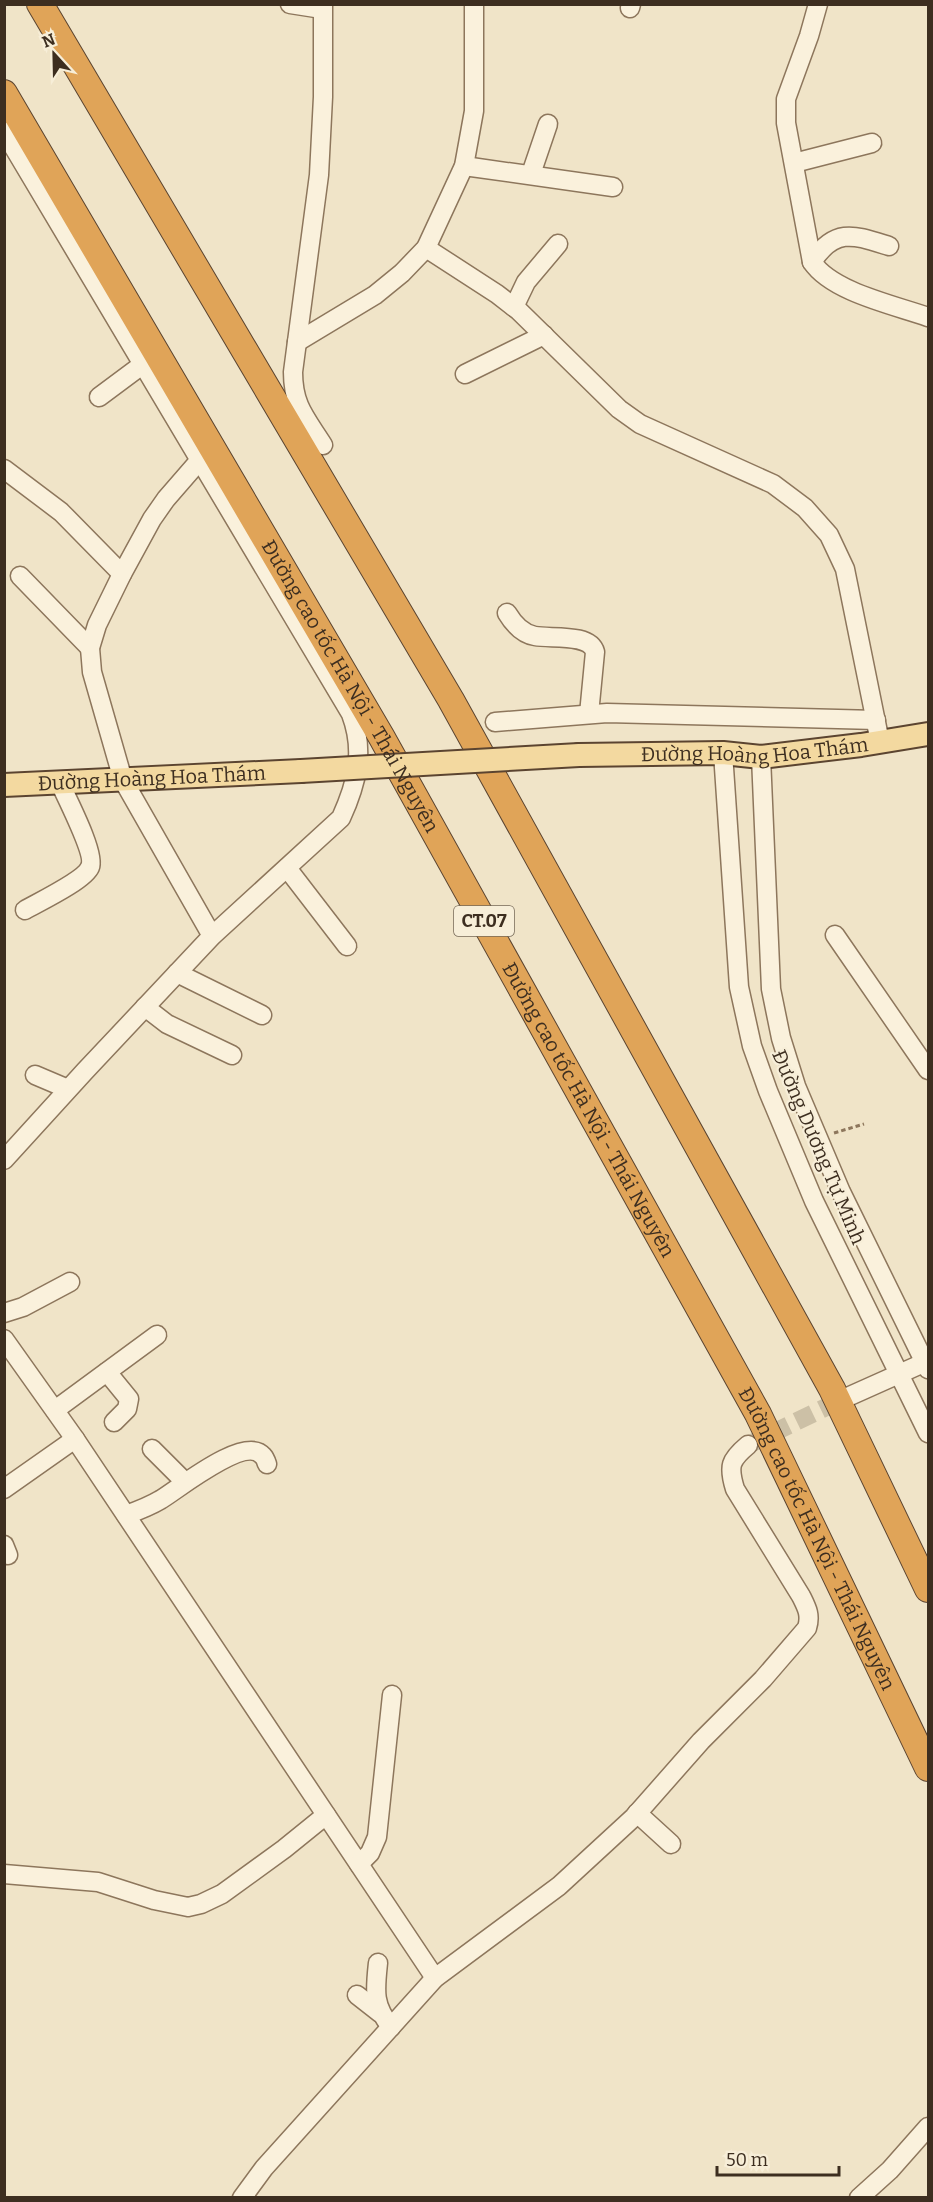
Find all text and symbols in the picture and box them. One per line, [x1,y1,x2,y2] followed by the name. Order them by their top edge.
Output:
[24,24,84,84] north arrow
[39,29,58,52] text: N
[257,536,444,837] street label: Đường cao tốc Hà Nội - Thái Nguyên
[641,732,870,769] street label: Đường Hoàng Hoa Thám
[37,761,266,795] street label: Đường Hoàng Hoa Thám
[454,906,514,936] road number: CT.07
[497,958,680,1262] street label: Đường cao tốc Hà Nội - Thái Nguyên
[767,1046,871,1248] street label: Đường Dương Tự Minh
[733,1383,901,1694] street label: Đường cao tốc Hà Nội - Thái Nguyên
[717,2139,838,2177] scale bar
[726,2149,768,2171] text: 50 m

